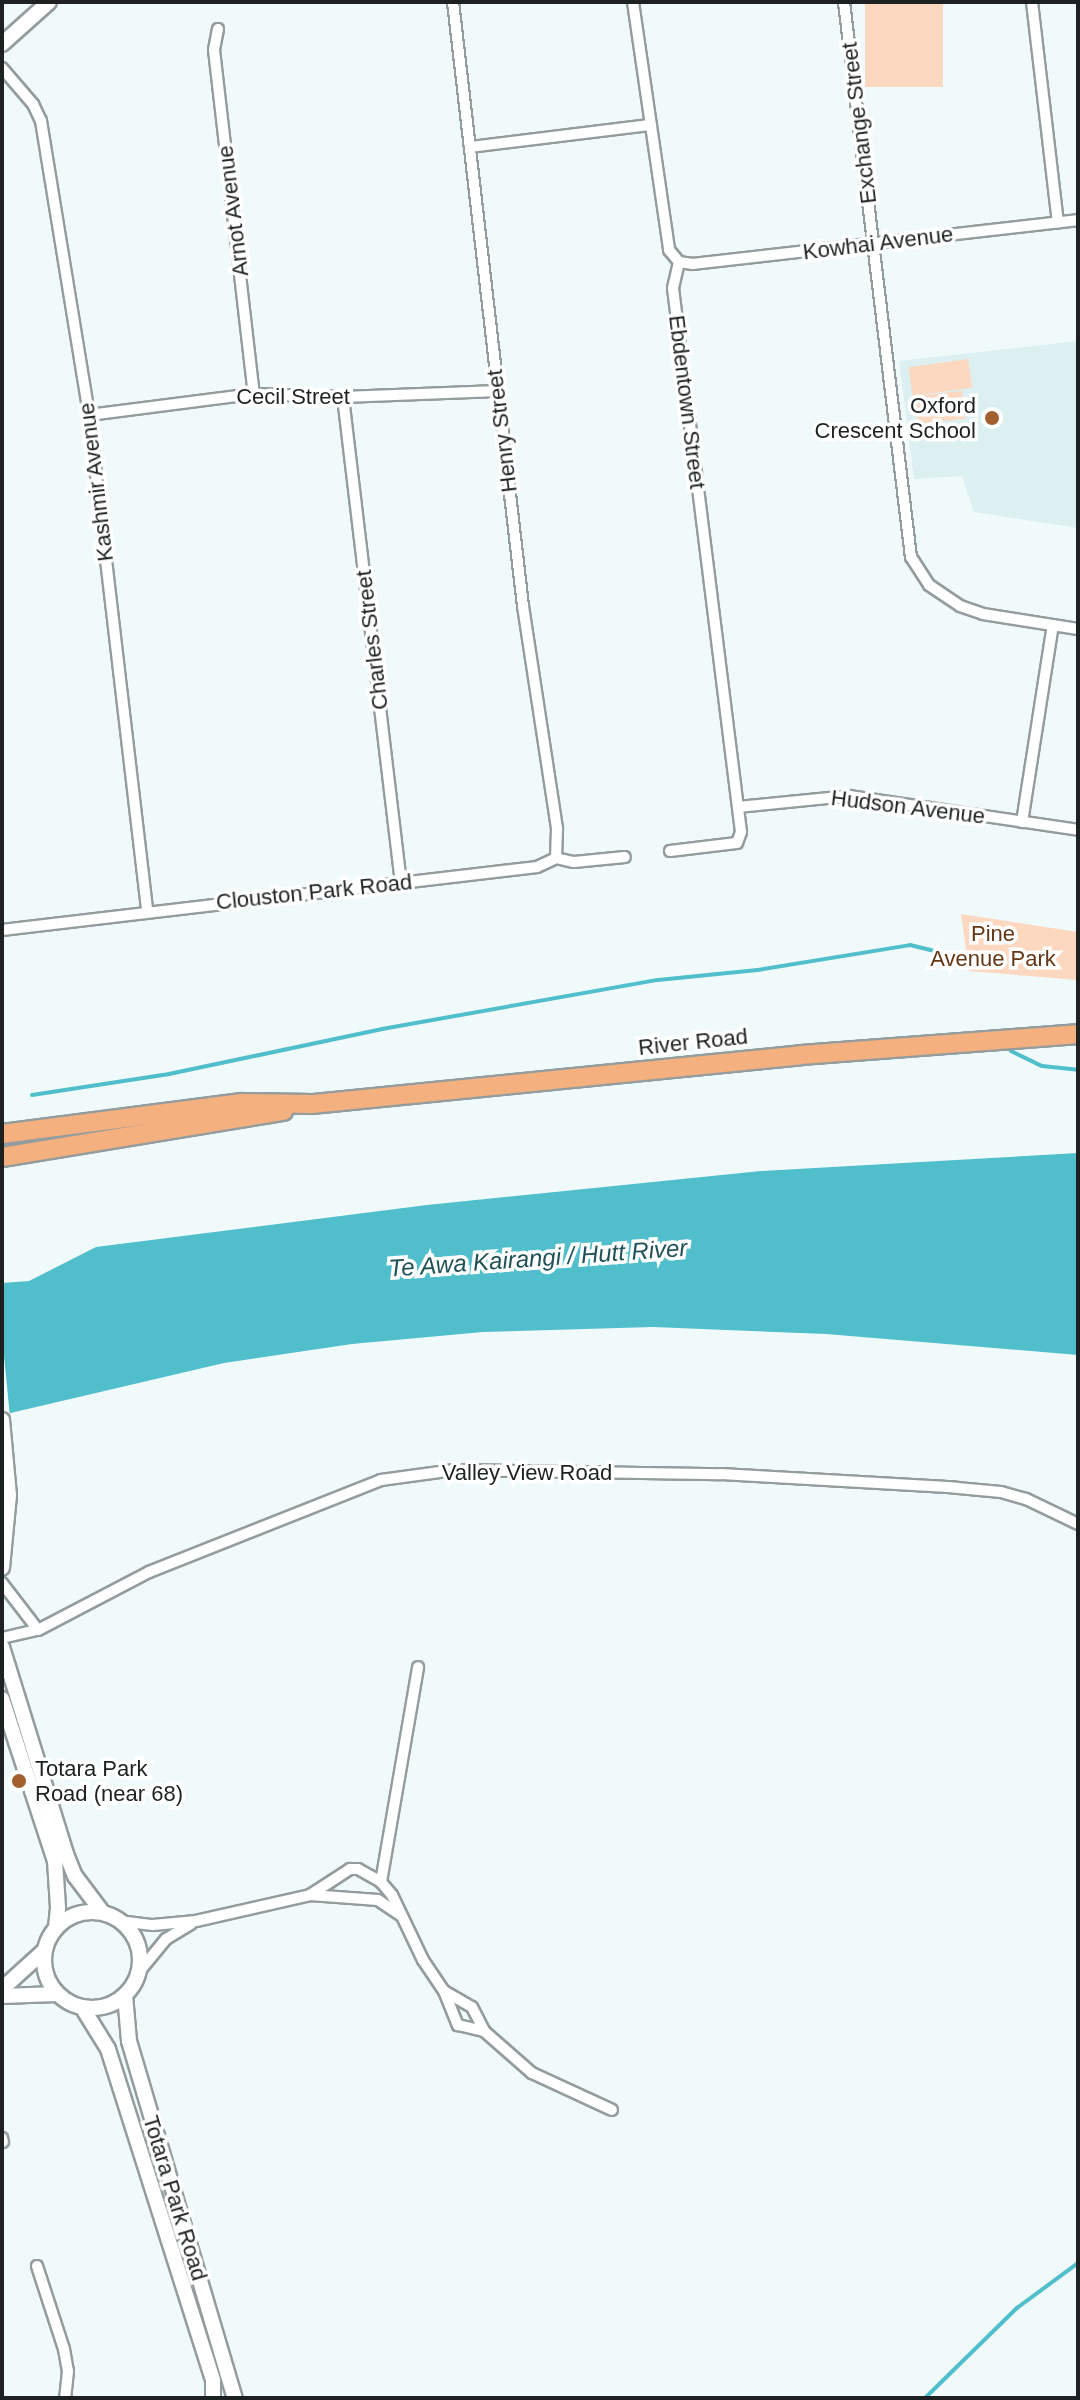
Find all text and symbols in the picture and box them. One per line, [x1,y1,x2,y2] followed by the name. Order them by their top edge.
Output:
[836,41,882,205] street label: Exchange Street
[212,143,254,279] street label: Arnot Avenue
[801,221,955,265] street label: Kowhai Avenue
[663,314,711,490] street label: Ebdentown Street
[481,368,523,494] street label: Henry Street
[236,384,350,410] street label: Cecil Street
[815,392,976,444] place label: Oxford Crescent School
[73,400,119,564] street label: Kashmir Avenue
[983,409,1001,427] marker: Oxford Crescent School
[350,569,394,711] street label: Charles Street
[829,784,987,830] street label: Hudson Avenue
[215,869,413,915] street label: Clouston Park Road
[930,920,1056,972] park label: Pine Avenue Park
[637,1023,749,1061] street label: River Road
[387,1233,689,1283] water label: Te Awa Kairangi / Hutt River
[442,1460,612,1486] street label: Valley View Road
[35,1755,183,1806] place label: Totara Park Road (near 68)
[10,1772,28,1790] marker: Totara Park Road (near 68)
[137,2112,213,2284] street label: Totara Park Road

